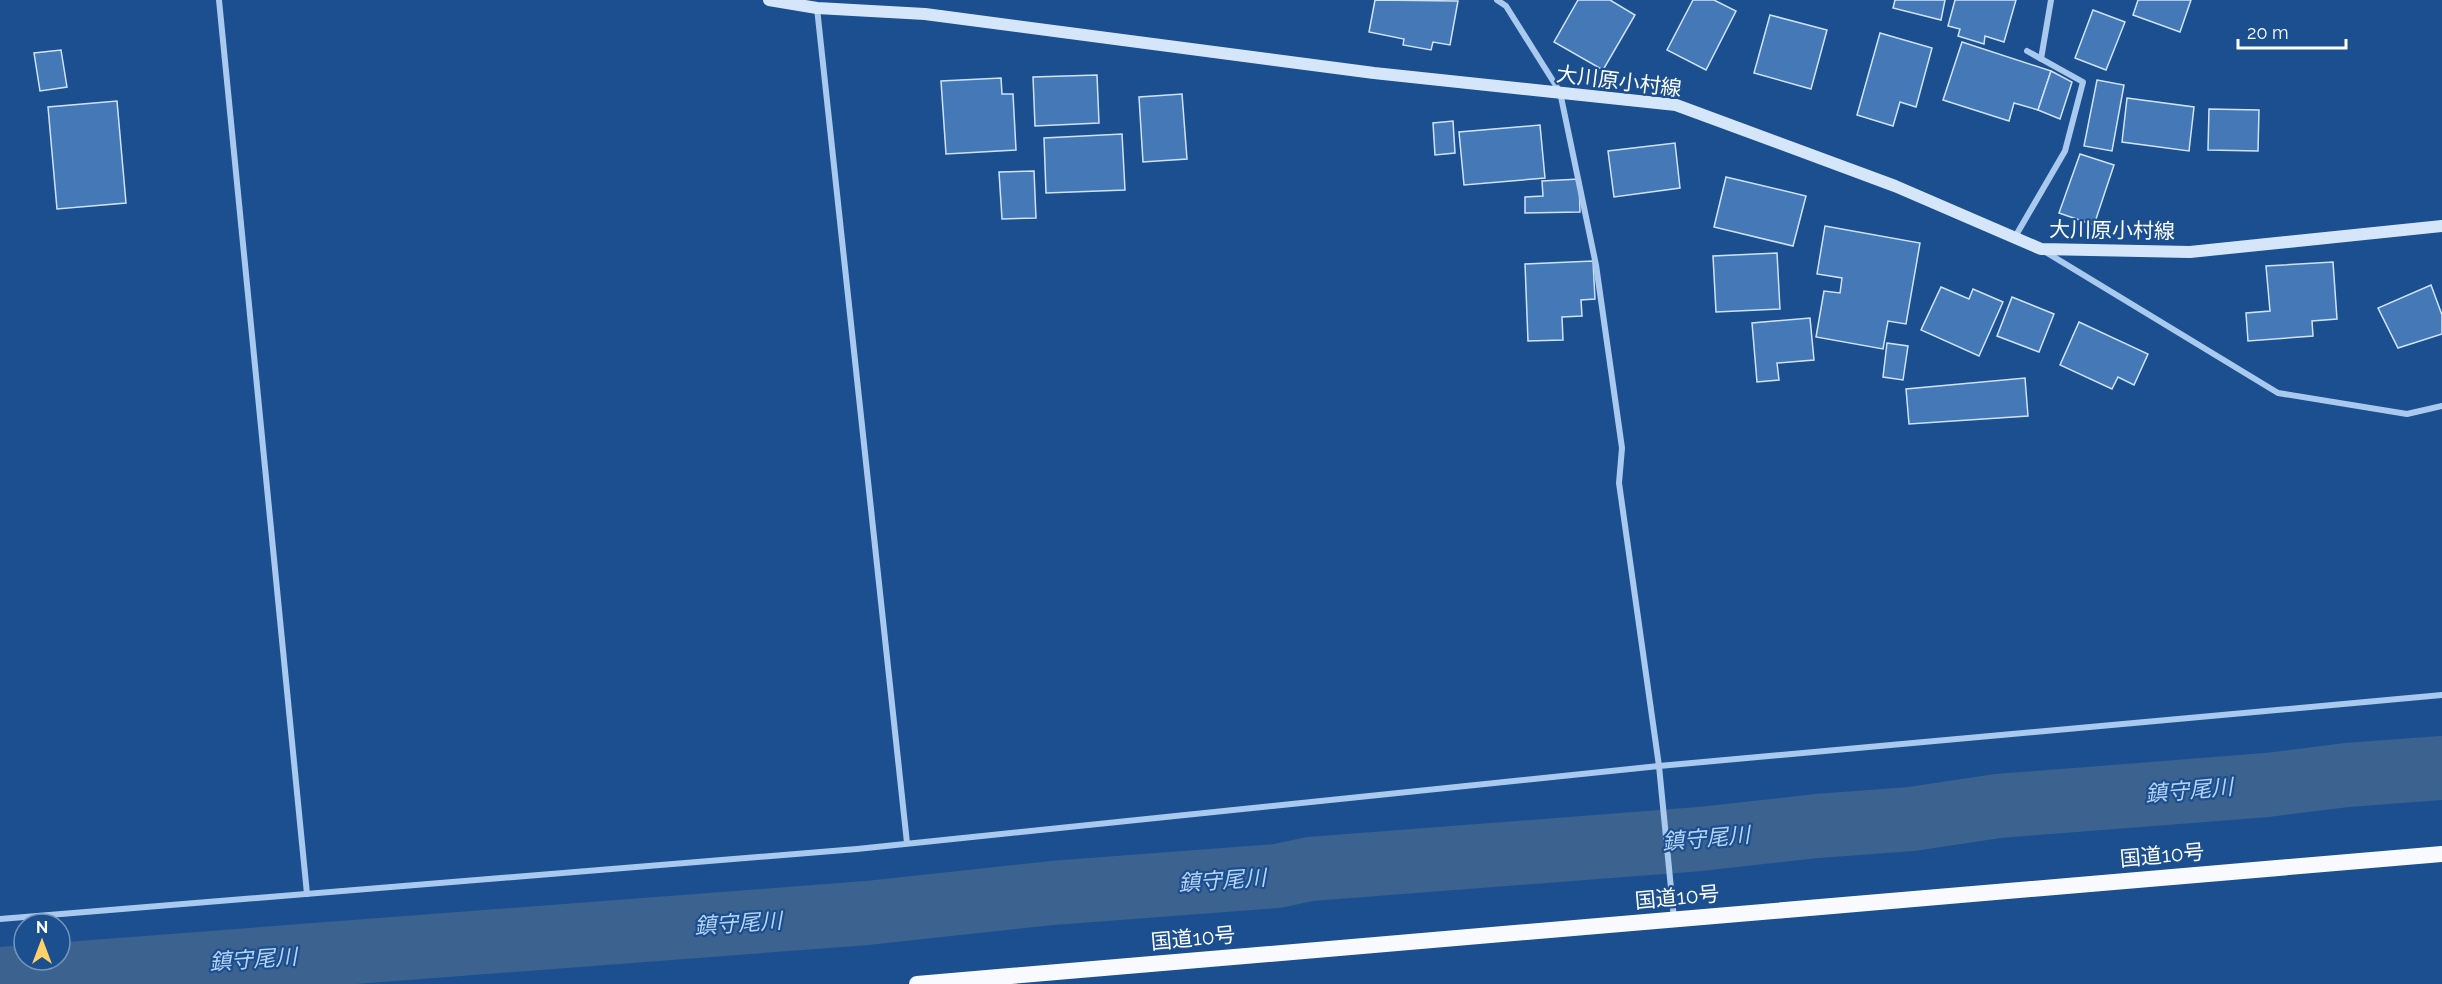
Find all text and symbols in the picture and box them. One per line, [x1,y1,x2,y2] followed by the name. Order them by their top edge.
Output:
[2238,12,2346,50] scale bar
[2247,22,2289,43] text: 20 m
[1555,61,1683,101] street label: 大川原小村線
[2049,216,2175,244] street label: 大川原小村線
[2144,773,2236,807] water label: 鎮守尾川
[1661,821,1753,855] water label: 鎮守尾川
[2119,839,2205,871] street label: 国道10号
[1177,864,1269,896] water label: 鎮守尾川
[1634,881,1720,913] street label: 国道10号
[693,907,785,939] water label: 鎮守尾川
[12,912,72,972] north arrow
[36,918,48,937] text: N
[1150,922,1236,954] street label: 国道10号
[208,943,300,975] water label: 鎮守尾川

